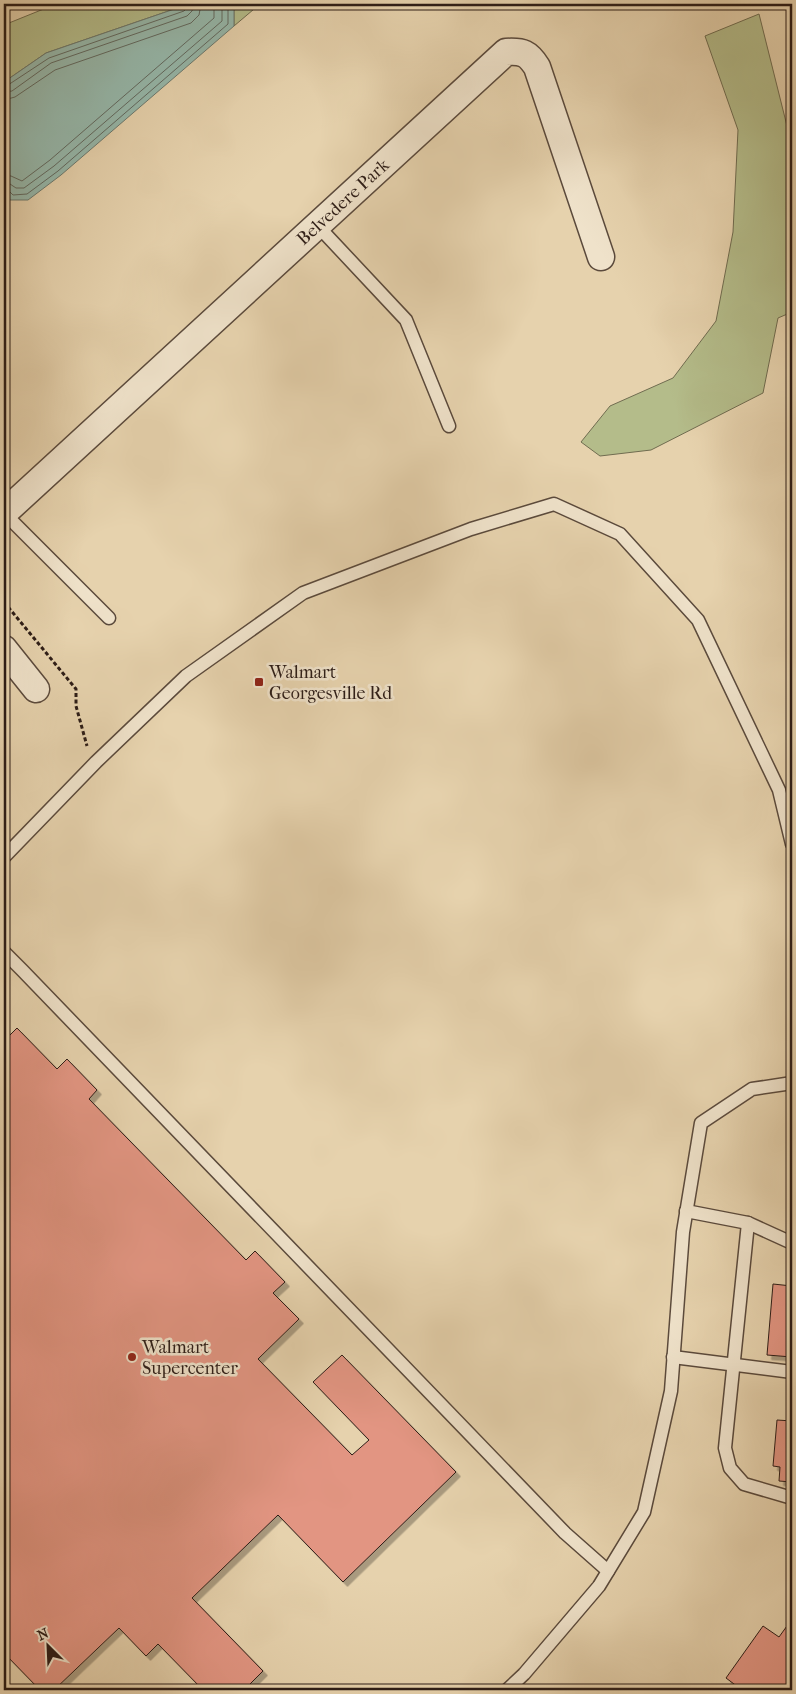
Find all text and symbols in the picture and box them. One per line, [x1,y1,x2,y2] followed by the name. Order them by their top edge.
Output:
[292,154,394,249] street label: Belvedere Park
[268,662,392,704] place label: Walmart Georgesville Rd
[253,676,265,688] marker: Walmart Georgesville Rd
[141,1337,238,1379] place label: Walmart Supercenter
[126,1351,138,1363] marker: Walmart Supercenter
[22,1622,72,1672] north arrow
[35,1625,52,1645] text: N

